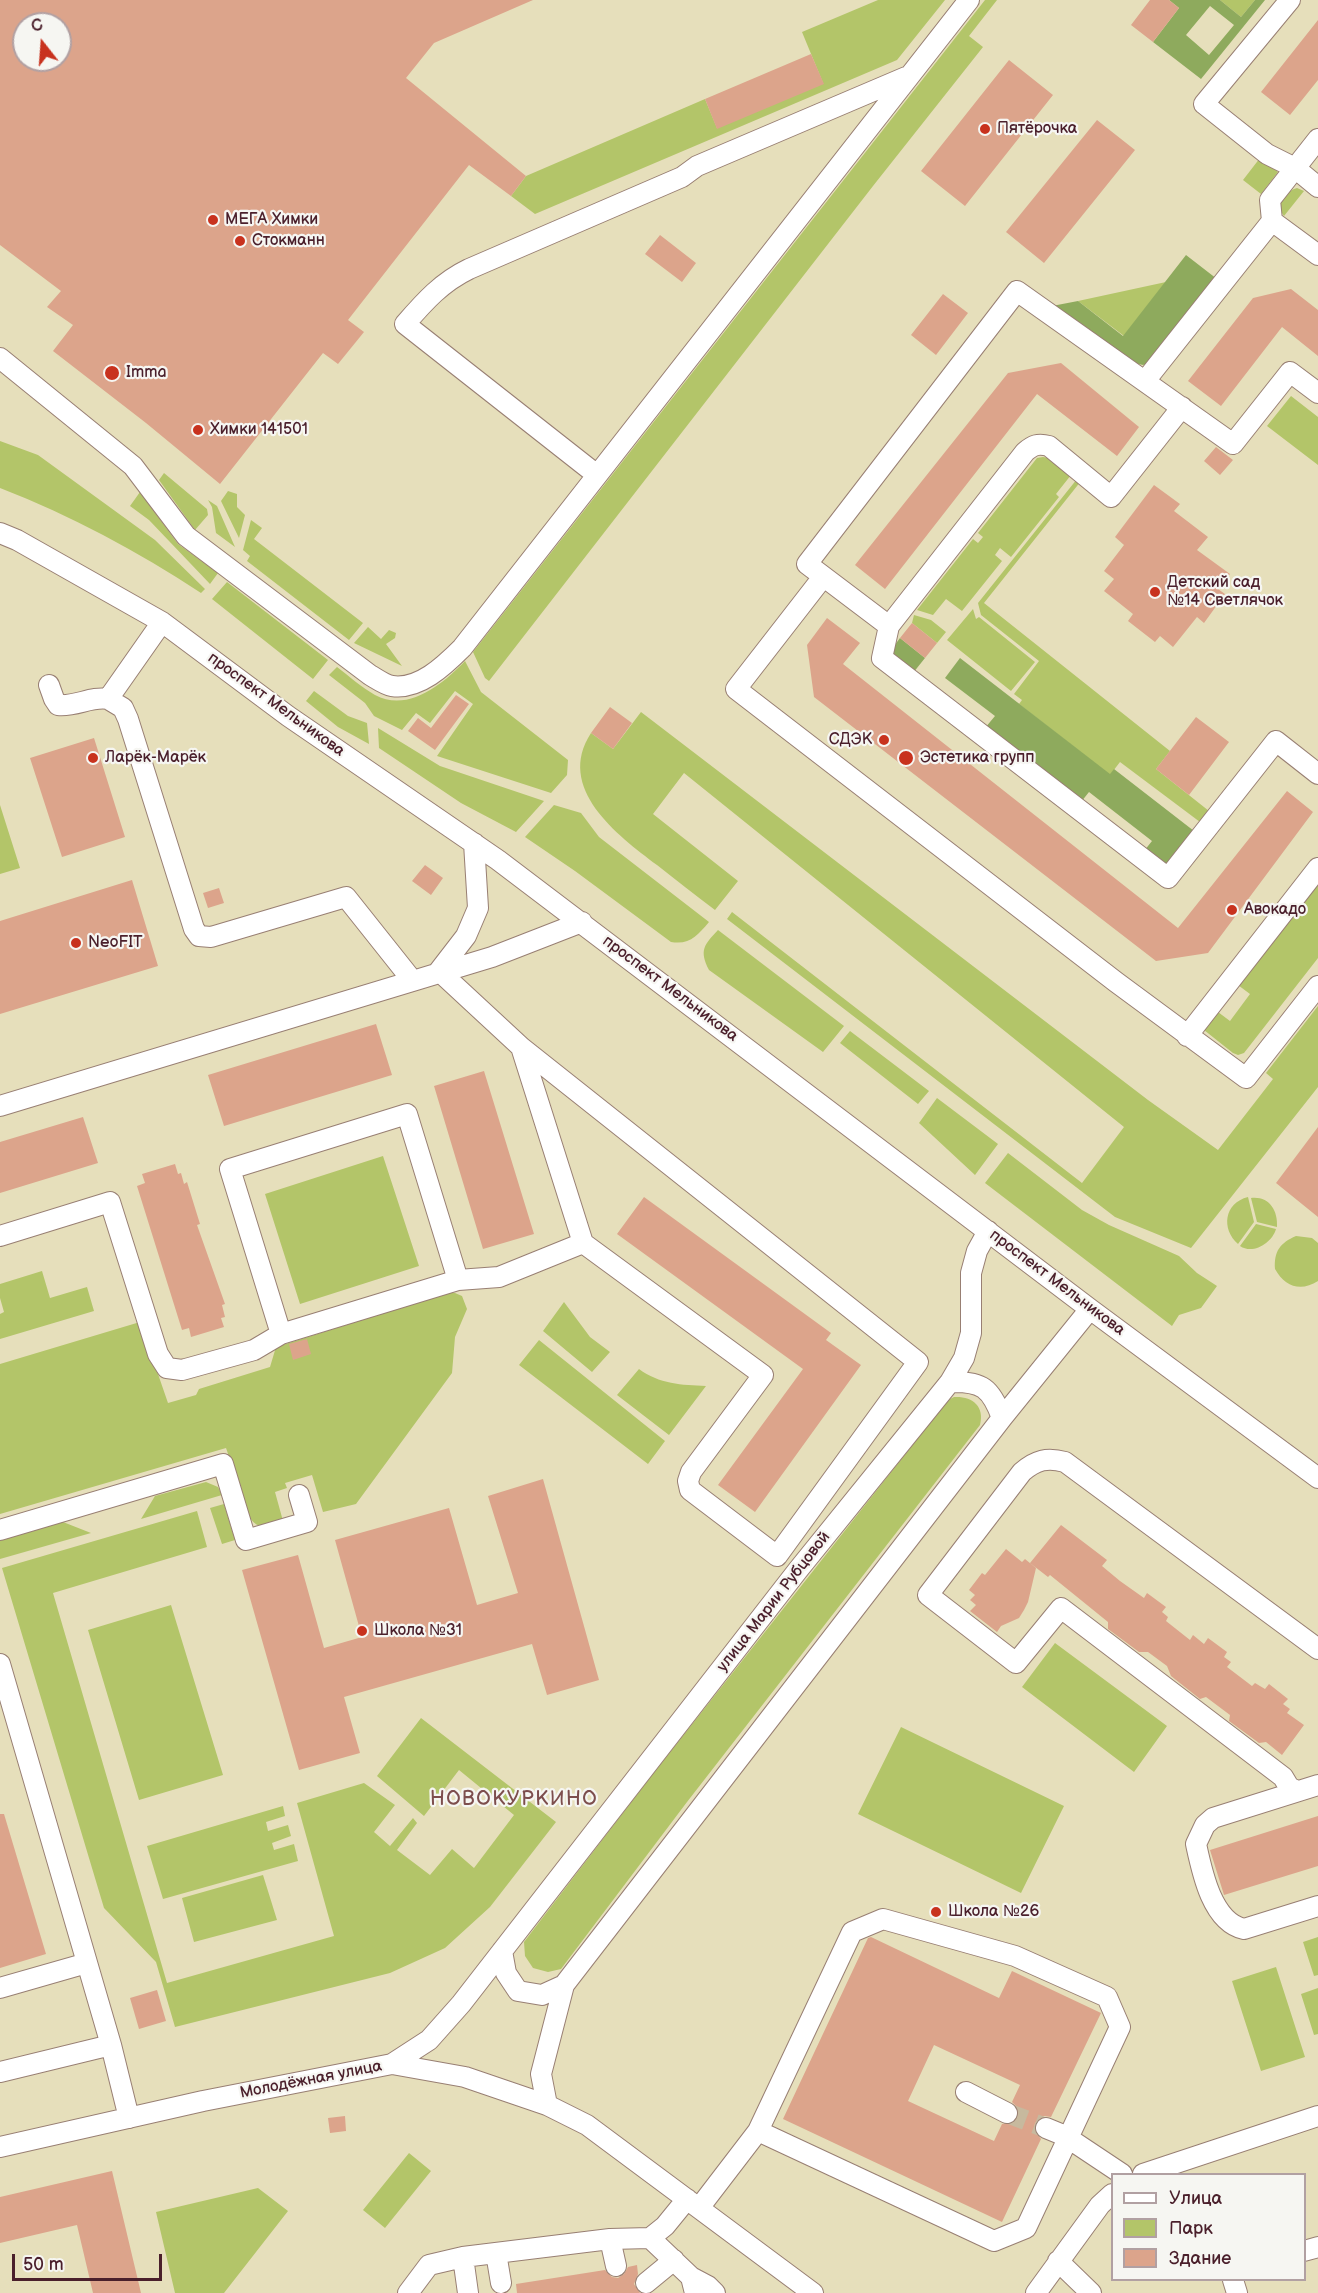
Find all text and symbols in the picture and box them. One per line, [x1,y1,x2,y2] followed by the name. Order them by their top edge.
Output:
[12,12,72,72] north arrow
[29,16,45,37] text: С
[997,119,1077,139] place label: Пятёрочка
[978,122,992,136] marker: Пятёрочка
[225,210,318,230] place label: МЕГА Химки
[206,213,220,227] marker: МЕГА Химки
[252,231,325,251] place label: Стокманн
[233,234,247,248] marker: Стокманн
[126,363,166,383] place label: Imma
[103,364,121,382] marker: Imma
[210,420,308,440] place label: Химки 141501
[191,423,205,437] marker: Химки 141501
[1167,573,1283,611] place label: Детский сад №14 Светлячок
[1148,585,1162,599] marker: Детский сад №14 Светлячок
[204,649,348,761] street label: проспект Мельникова
[829,730,872,750] place label: СДЭК
[877,733,891,747] marker: СДЭК
[105,748,206,768] place label: Ларёк-Марёк
[920,748,1035,768] place label: Эстетика групп
[897,749,915,767] marker: Эстетика групп
[86,751,100,765] marker: Ларёк-Марёк
[1244,900,1306,920] place label: Авокадо
[1225,903,1239,917] marker: Авокадо
[598,932,742,1046] street label: проспект Мельникова
[88,933,143,953] place label: NeoFIT
[69,936,83,950] marker: NeoFIT
[985,1226,1129,1340] street label: проспект Мельникова
[713,1528,835,1676] street label: улица Марии Рубцовой
[374,1621,462,1641] place label: Школа №31
[355,1624,369,1638] marker: Школа №31
[430,1788,598,1812] district label: НОВОКУРКИНО
[948,1902,1039,1922] place label: Школа №26
[929,1905,943,1919] marker: Школа №26
[238,2057,384,2103] street label: Молодёжная улица
[1111,2173,1306,2281] legend
[1169,2188,1222,2209] text: Улица
[1169,2218,1213,2239] text: Парк
[15,2242,165,2280] scale bar
[1169,2248,1231,2269] text: Здание
[23,2254,64,2275] text: 50 m

